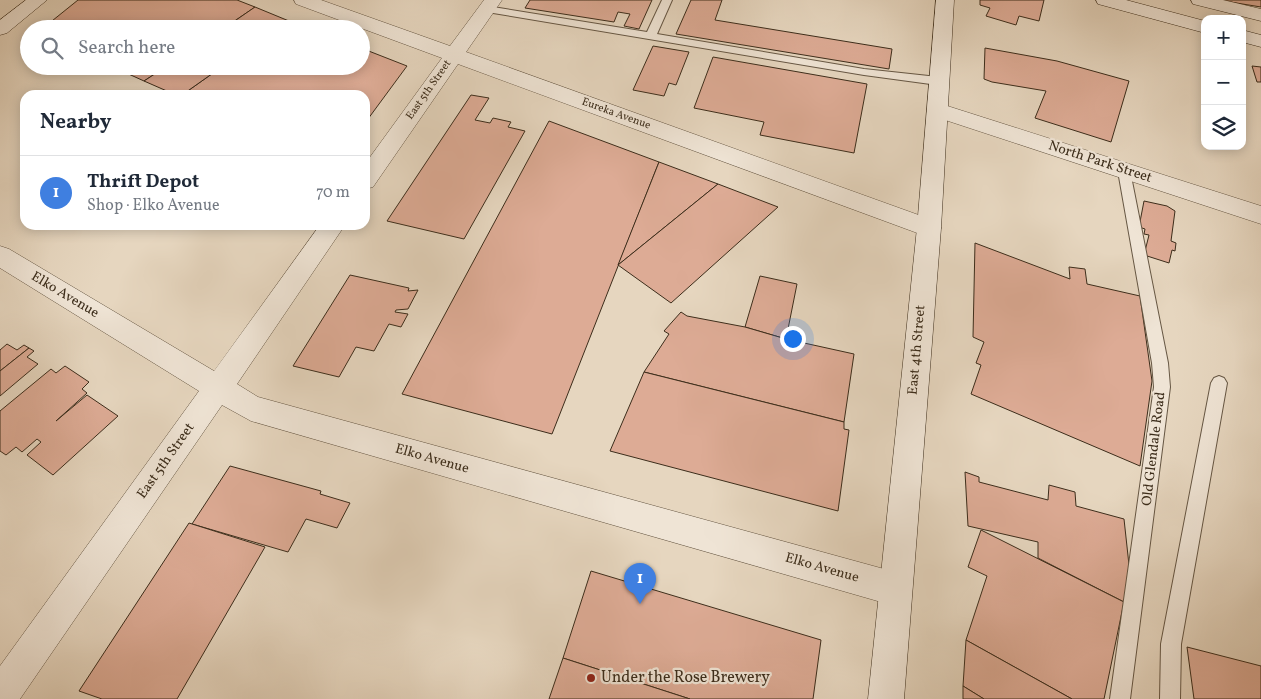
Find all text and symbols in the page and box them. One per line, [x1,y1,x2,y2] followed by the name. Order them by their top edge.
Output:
[1201,15,1246,150] map controls
[1201,15,1246,60] button: +
[20,20,370,75] search box
[38,34,66,62] icon: search
[78,35,175,61] text: Search here
[403,57,455,123] street label: East 5th Street
[1201,60,1246,105] button: −
[579,95,653,133] street label: Eureka Avenue
[1201,105,1246,150] button: layers
[40,108,111,137] text: Nearby
[1046,136,1154,188] street label: North Park Street
[87,169,199,195] text: Thrift Depot
[53,182,59,204] text: 1
[316,182,350,204] text: 70 m
[87,195,220,217] text: Shop · Elko Avenue
[28,267,103,323] street label: Elko Avenue
[904,304,930,396] street label: East 4th Street
[780,326,806,352] your location
[1138,391,1170,507] street label: Old Glendale Road
[133,419,199,503] street label: East 5th Street
[393,439,472,479] street label: Elko Avenue
[783,548,862,588] street label: Elko Avenue
[624,563,656,604] pin: 1
[601,667,770,689] place label: Under the Rose Brewery
[585,672,597,684] marker: Under the Rose Brewery

